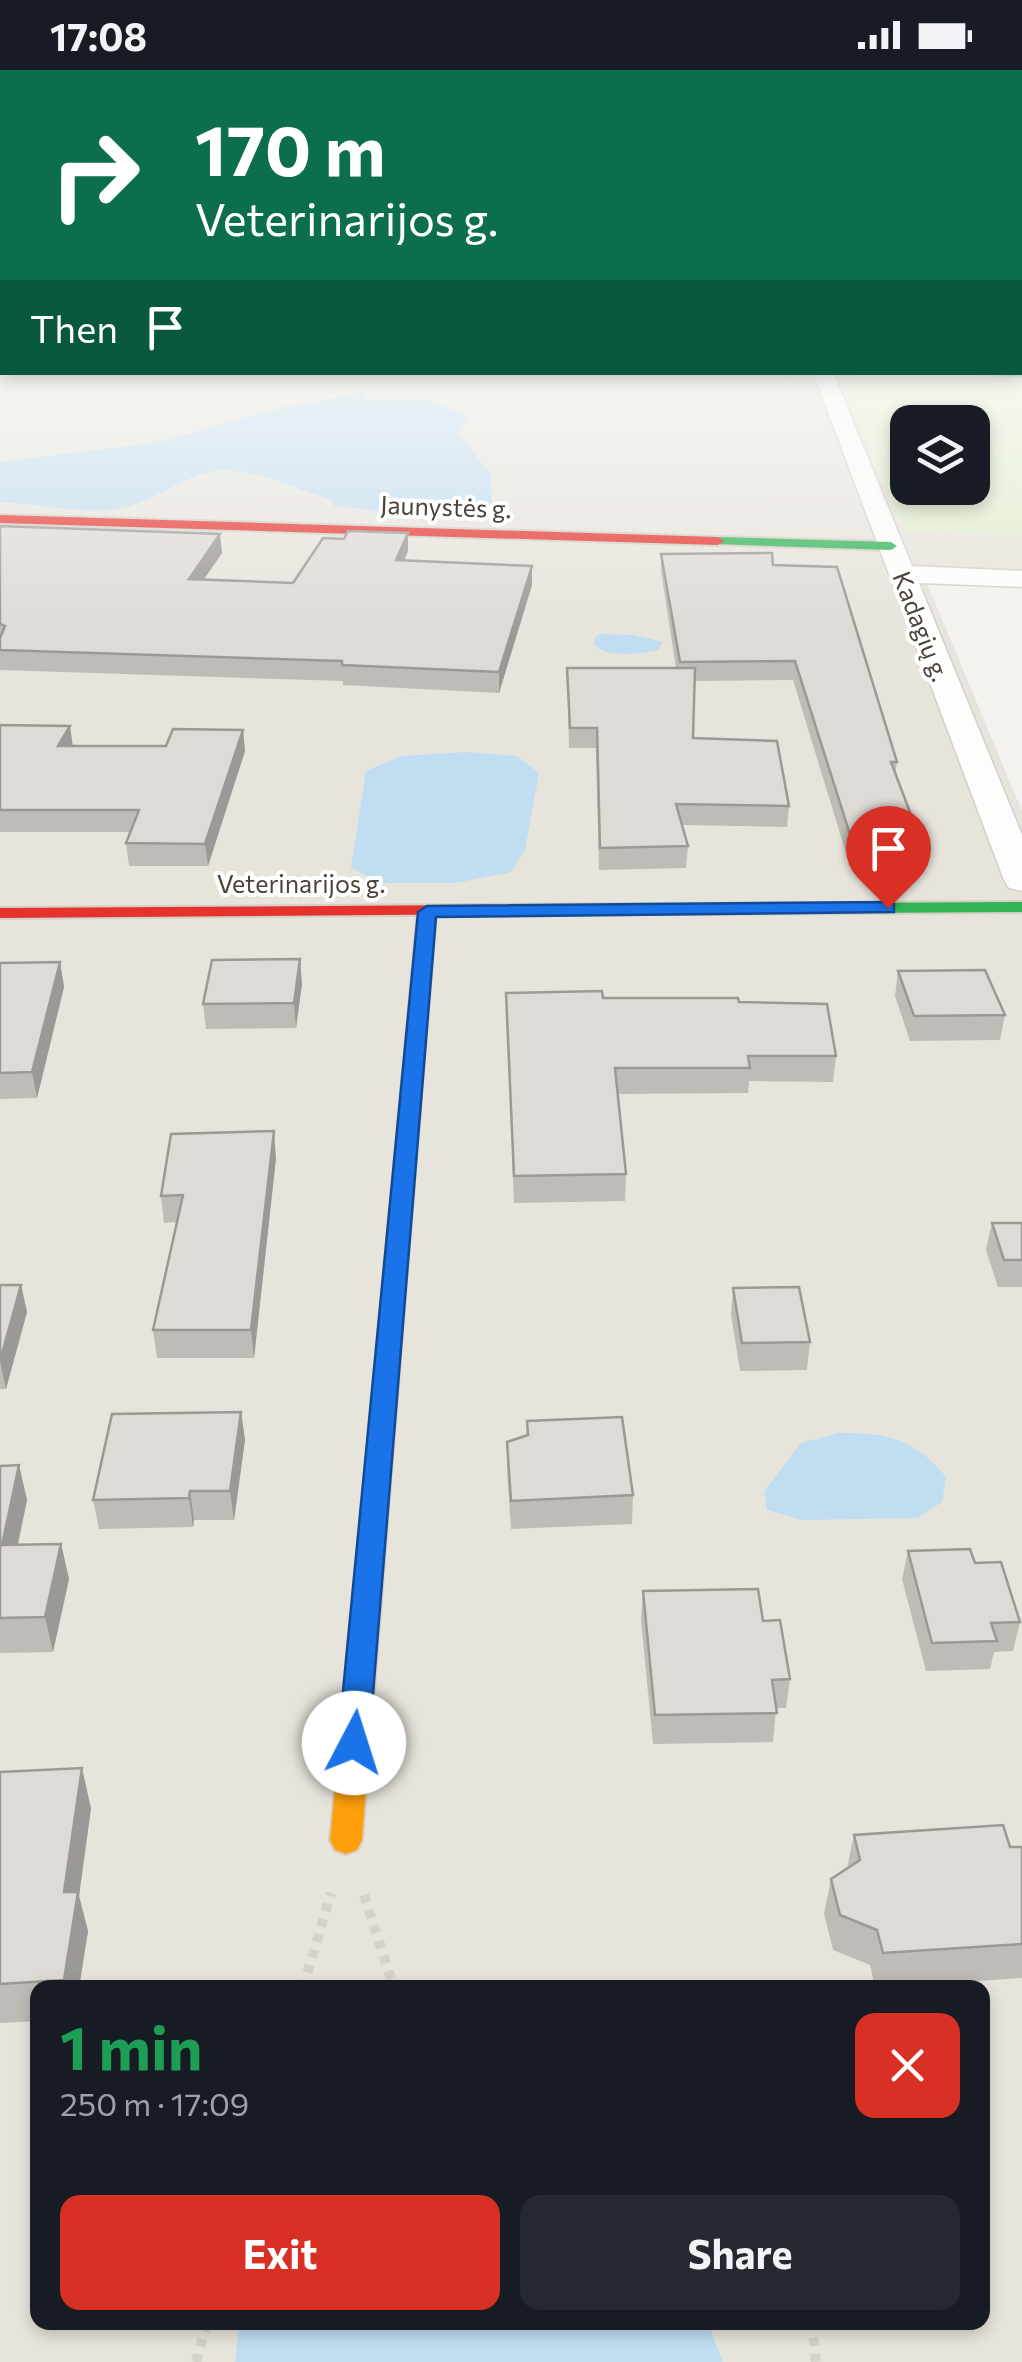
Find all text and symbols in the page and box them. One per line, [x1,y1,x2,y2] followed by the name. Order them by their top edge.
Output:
[50,12,147,59] text: 17:08
[195,105,386,190] text: 170 m
[30,110,160,240] icon: right
[195,190,498,245] text: Veterinarijos g.
[138,300,193,355] icon: arrive
[30,304,118,351] text: Then
[890,405,990,505] map controls
[890,405,990,505] button: layers
[380,489,512,523] street label: Jaunystės g.
[887,567,957,685] street label: Kadagių g.
[846,806,931,909] pin
[861,821,916,876] icon: arrive
[217,868,385,898] street label: Veterinarijos g.
[302,1691,406,1795] position arrow
[60,2009,202,2082] text: 1 min
[855,2013,960,2118] button: close
[60,2083,249,2123] text: 250 m · 17:09
[60,2195,500,2310] button: Exit
[520,2195,960,2310] button: Share

